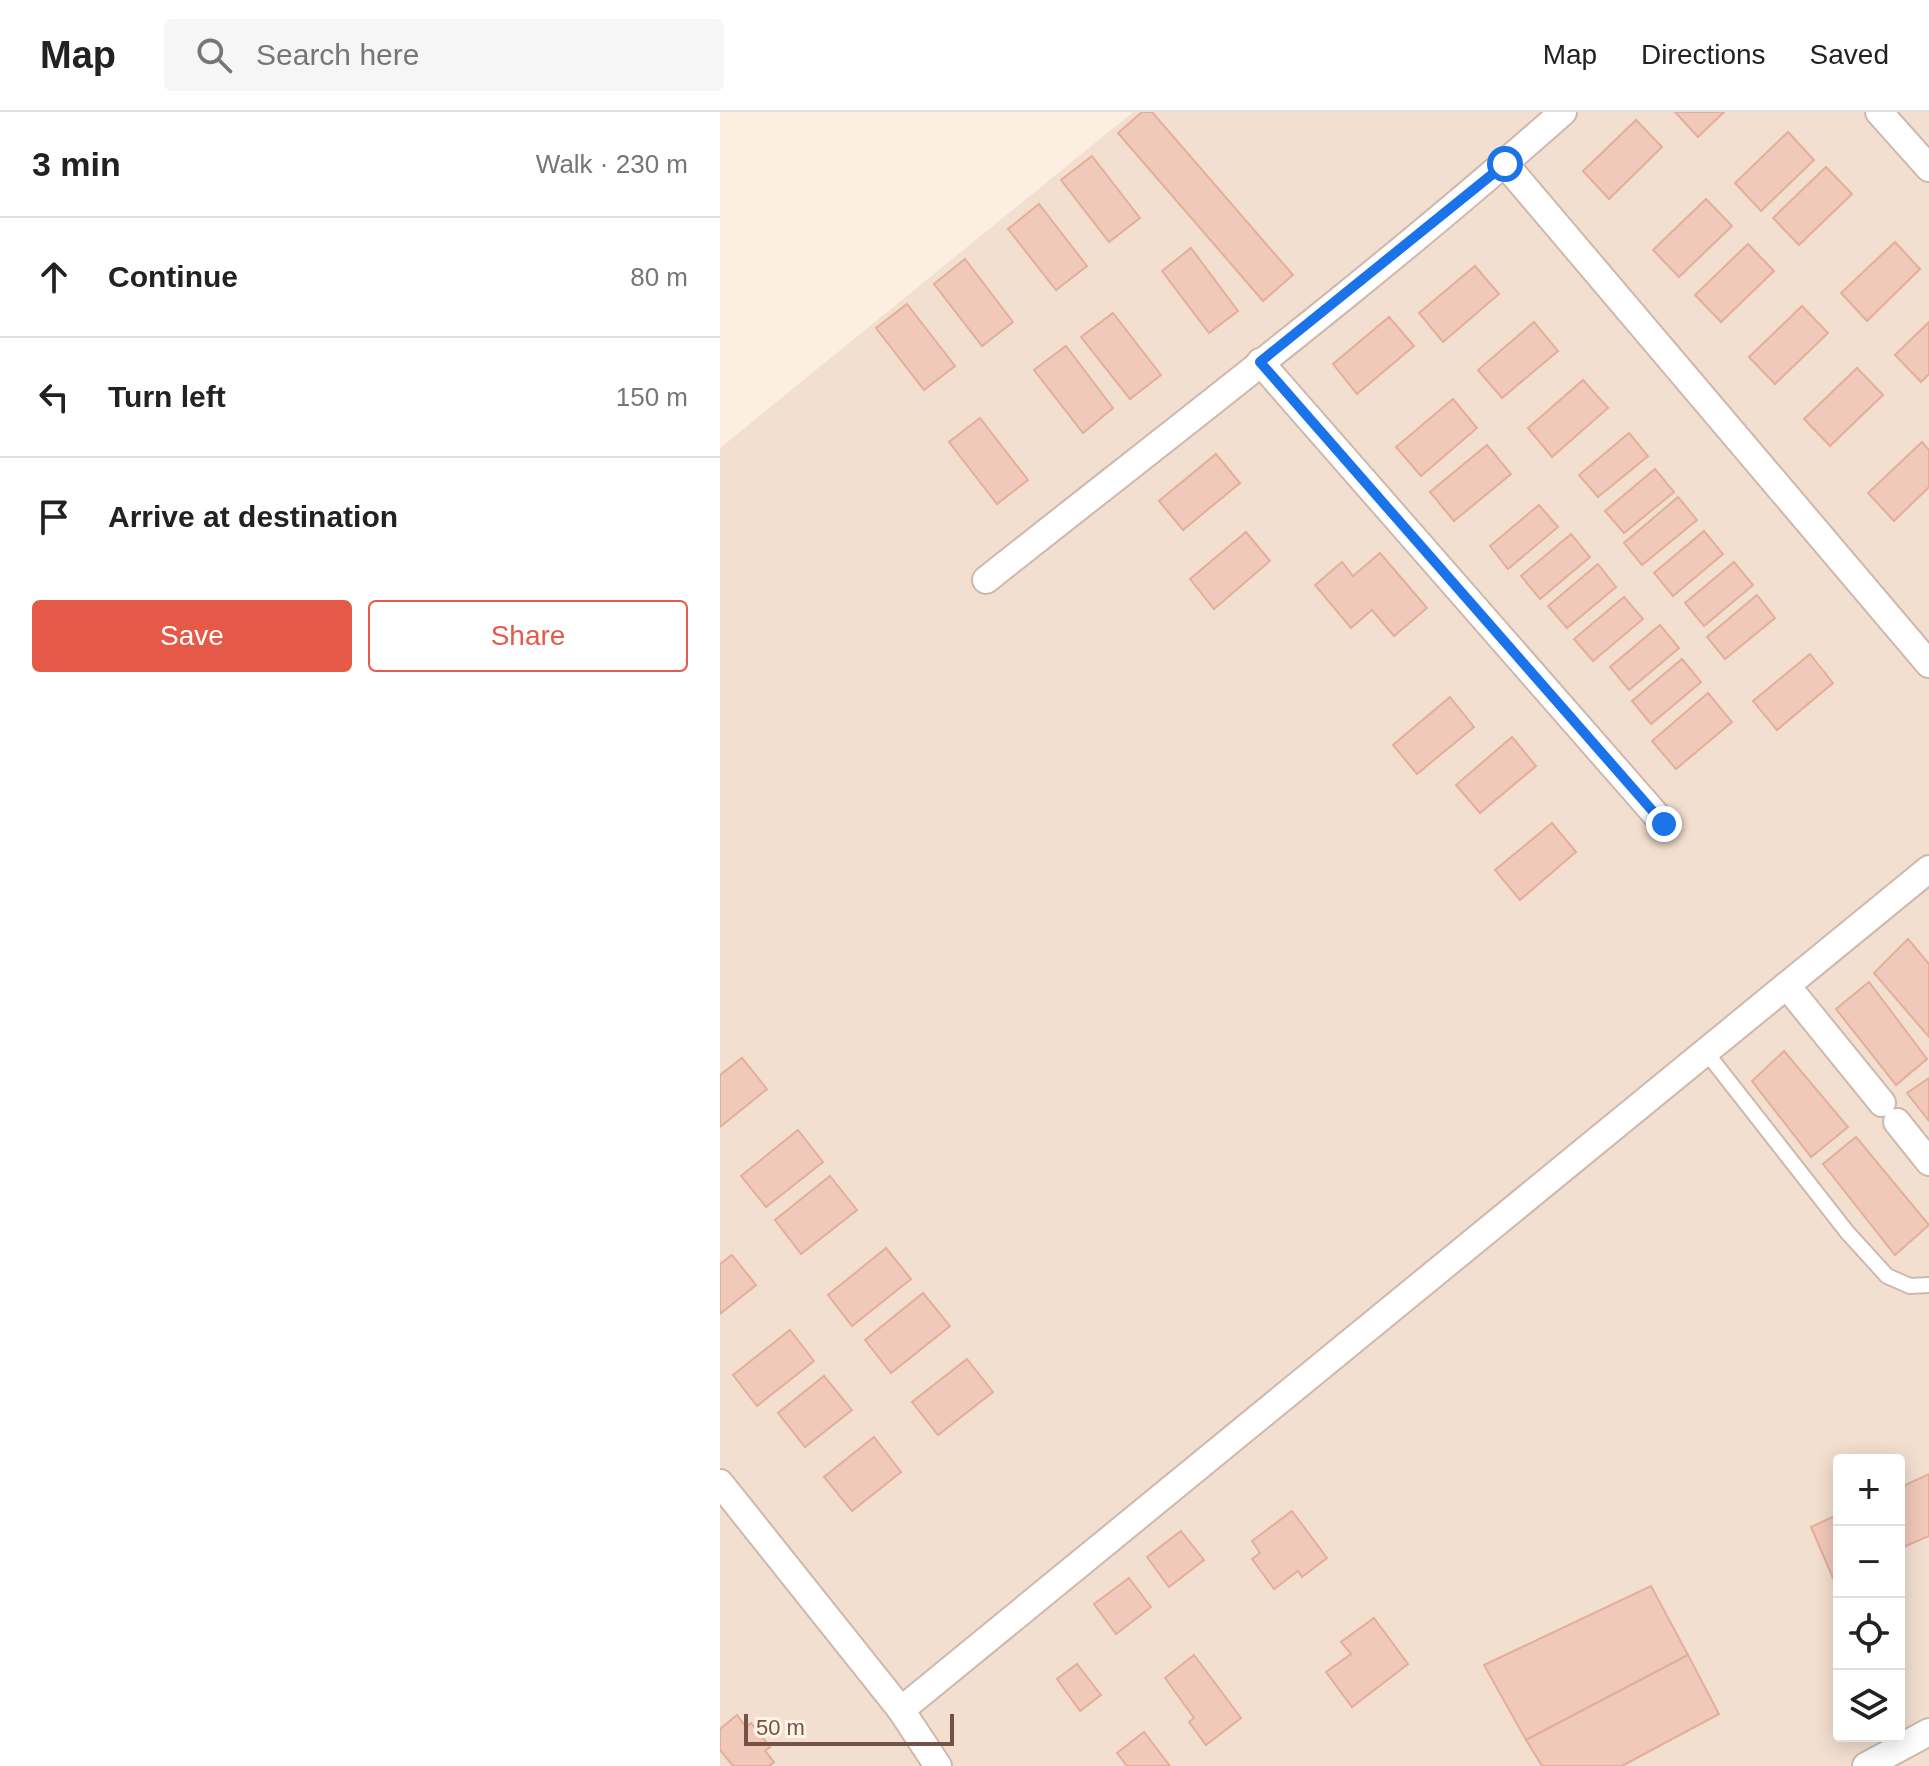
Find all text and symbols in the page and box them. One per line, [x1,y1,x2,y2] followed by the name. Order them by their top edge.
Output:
[164,19,724,91] search box
[192,33,236,77] icon: search
[40,34,116,76] text: Map
[256,38,419,71] text: Search here
[1543,39,1597,70] text: Map
[1641,39,1766,70] text: Directions
[1810,39,1889,70] text: Saved
[32,145,121,183] text: 3 min
[1487,146,1523,182] route start
[536,149,688,179] text: Walk · 230 m
[32,255,76,299] icon: ahead
[108,260,238,293] text: Continue
[630,262,688,292] text: 80 m
[32,375,76,419] icon: left
[108,380,226,413] text: Turn left
[616,382,688,412] text: 150 m
[32,495,76,539] icon: arrive
[108,500,398,533] text: Arrive at destination
[32,600,352,672] button: Save
[368,600,688,672] button: Share
[1646,806,1682,842] route end
[1833,1454,1905,1742] map controls
[1833,1454,1905,1526] button: +
[1833,1526,1905,1598] button: −
[1833,1598,1905,1670] button: locate
[1833,1670,1905,1742] button: layers
[744,1710,954,1746] scale bar
[756,1715,805,1740] text: 50 m

